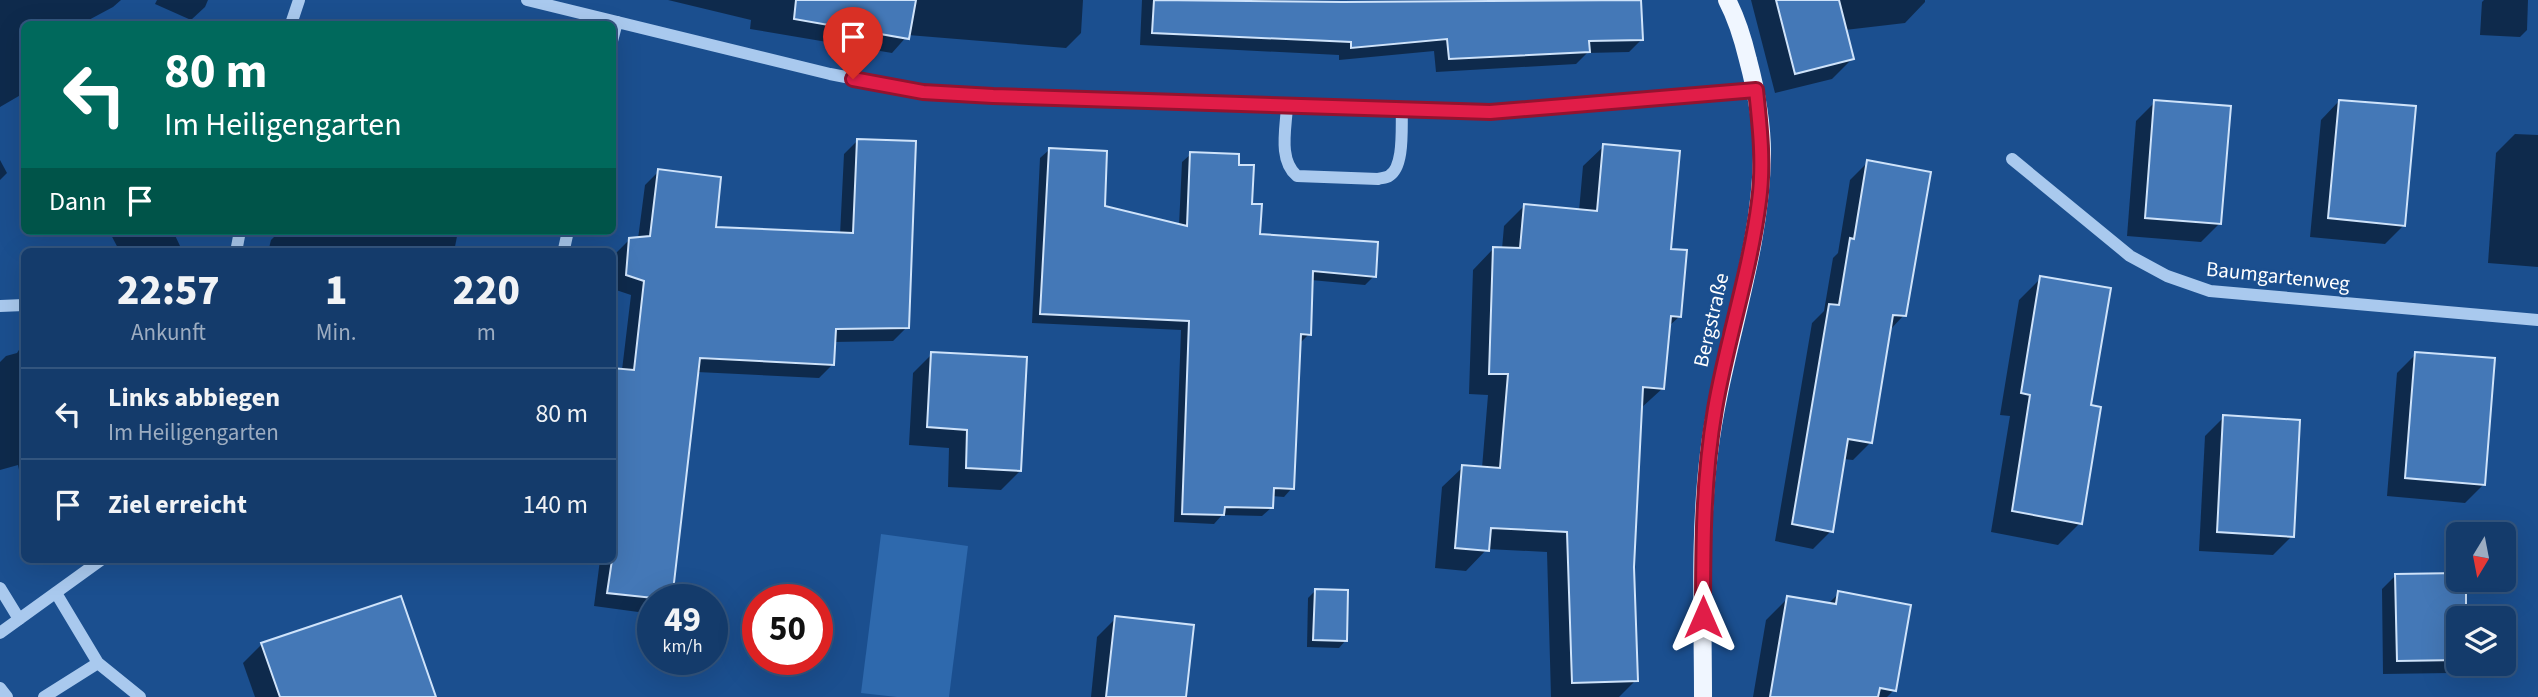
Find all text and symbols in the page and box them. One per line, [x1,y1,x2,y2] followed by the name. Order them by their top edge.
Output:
[823,7,883,79] pin
[834,18,872,56] icon: arrive
[164,37,268,107] text: 80 m
[49,49,140,140] icon: left
[164,102,402,148] text: Im Heiligengarten
[121,182,159,220] icon: arrive
[49,183,107,220] text: Dann
[2205,254,2352,299] street label: Baumgartenweg
[117,261,220,321] text: 22:57
[325,261,347,321] text: 1
[453,261,520,321] text: 220
[1686,270,1736,370] street label: Bergstraße
[131,316,206,349] text: Ankunft
[316,316,357,349] text: Min.
[477,316,496,349] text: m
[108,379,280,416] text: Links abbiegen
[49,395,87,433] icon: left
[535,395,588,432] text: 80 m
[108,416,279,449] text: Im Heiligengarten
[49,486,87,524] icon: arrive
[108,486,247,523] text: Ziel erreicht
[522,486,588,523] text: 140 m
[2446,522,2516,592] north arrow
[2446,522,2516,676] map controls
[1666,580,1740,654] position arrow
[742,584,833,675] speed limit sign: 50
[664,595,701,645] text: 49
[2446,606,2516,676] button: layers
[663,634,702,659] text: km/h

